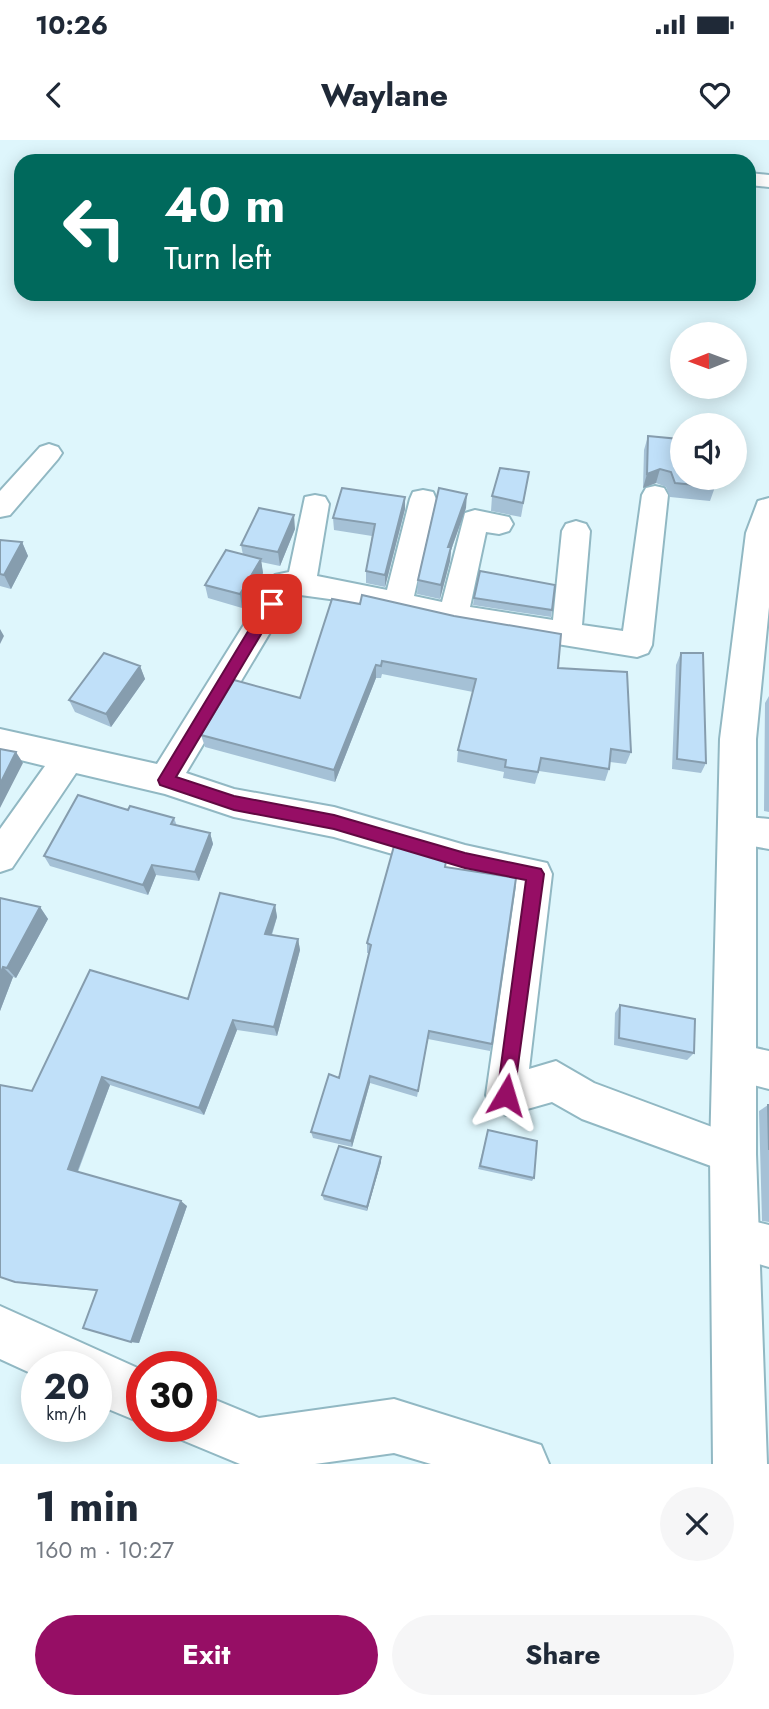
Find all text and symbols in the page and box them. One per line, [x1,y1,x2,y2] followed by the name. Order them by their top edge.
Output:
[35,6,108,44] text: 10:26
[321,72,448,118] text: Waylane
[35,76,73,114] icon: back
[696,76,734,114] icon: heart
[164,170,286,240] text: 40 m
[49,182,140,273] icon: left
[164,235,271,281] text: Turn left
[670,322,747,399] north arrow
[670,322,747,490] map controls
[670,413,747,490] button: sound
[242,574,302,634] pin
[253,585,291,623] icon: arrive
[469,1058,543,1132] position arrow
[126,1351,217,1442] speed limit sign: 30
[43,1362,90,1412] text: 20
[46,1401,87,1427] text: km/h
[35,1476,139,1537] text: 1 min
[660,1487,734,1561] button: close
[35,1533,174,1567] text: 160 m · 10:27
[35,1615,378,1695] button: Exit
[392,1615,734,1695] button: Share

